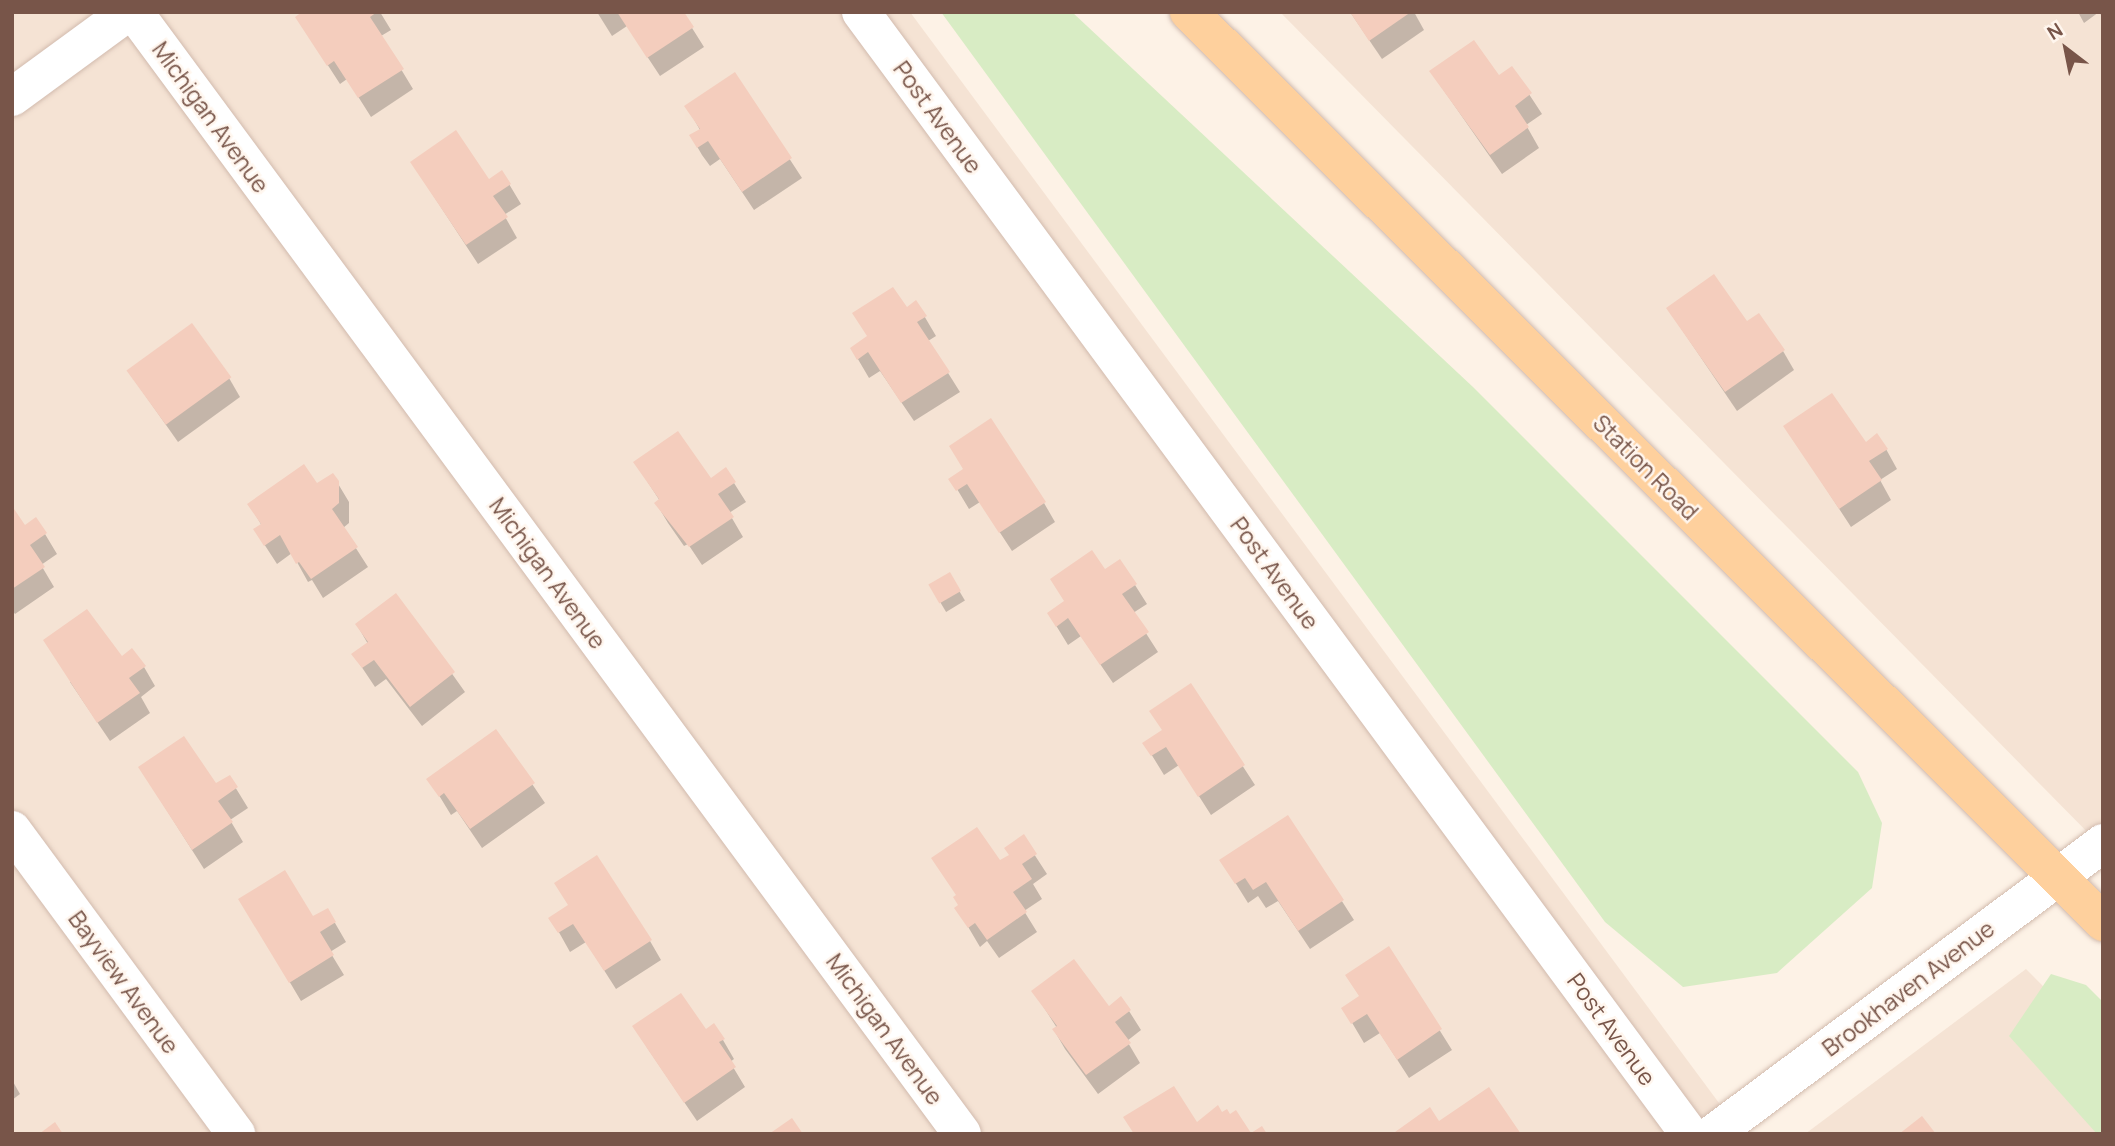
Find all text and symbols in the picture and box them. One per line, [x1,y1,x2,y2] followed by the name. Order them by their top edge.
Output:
[2031,14,2101,84] north arrow
[2042,17,2068,46] text: N
[147,36,275,198] street label: Michigan Avenue
[888,56,988,178] street label: Post Avenue
[1588,409,1704,525] street label: Station Road
[484,492,612,654] street label: Michigan Avenue
[1225,512,1325,634] street label: Post Avenue
[63,905,185,1059] street label: Bayview Avenue
[1817,914,1999,1062] street label: Brookhaven Avenue
[821,948,949,1110] street label: Michigan Avenue
[1562,968,1662,1090] street label: Post Avenue

